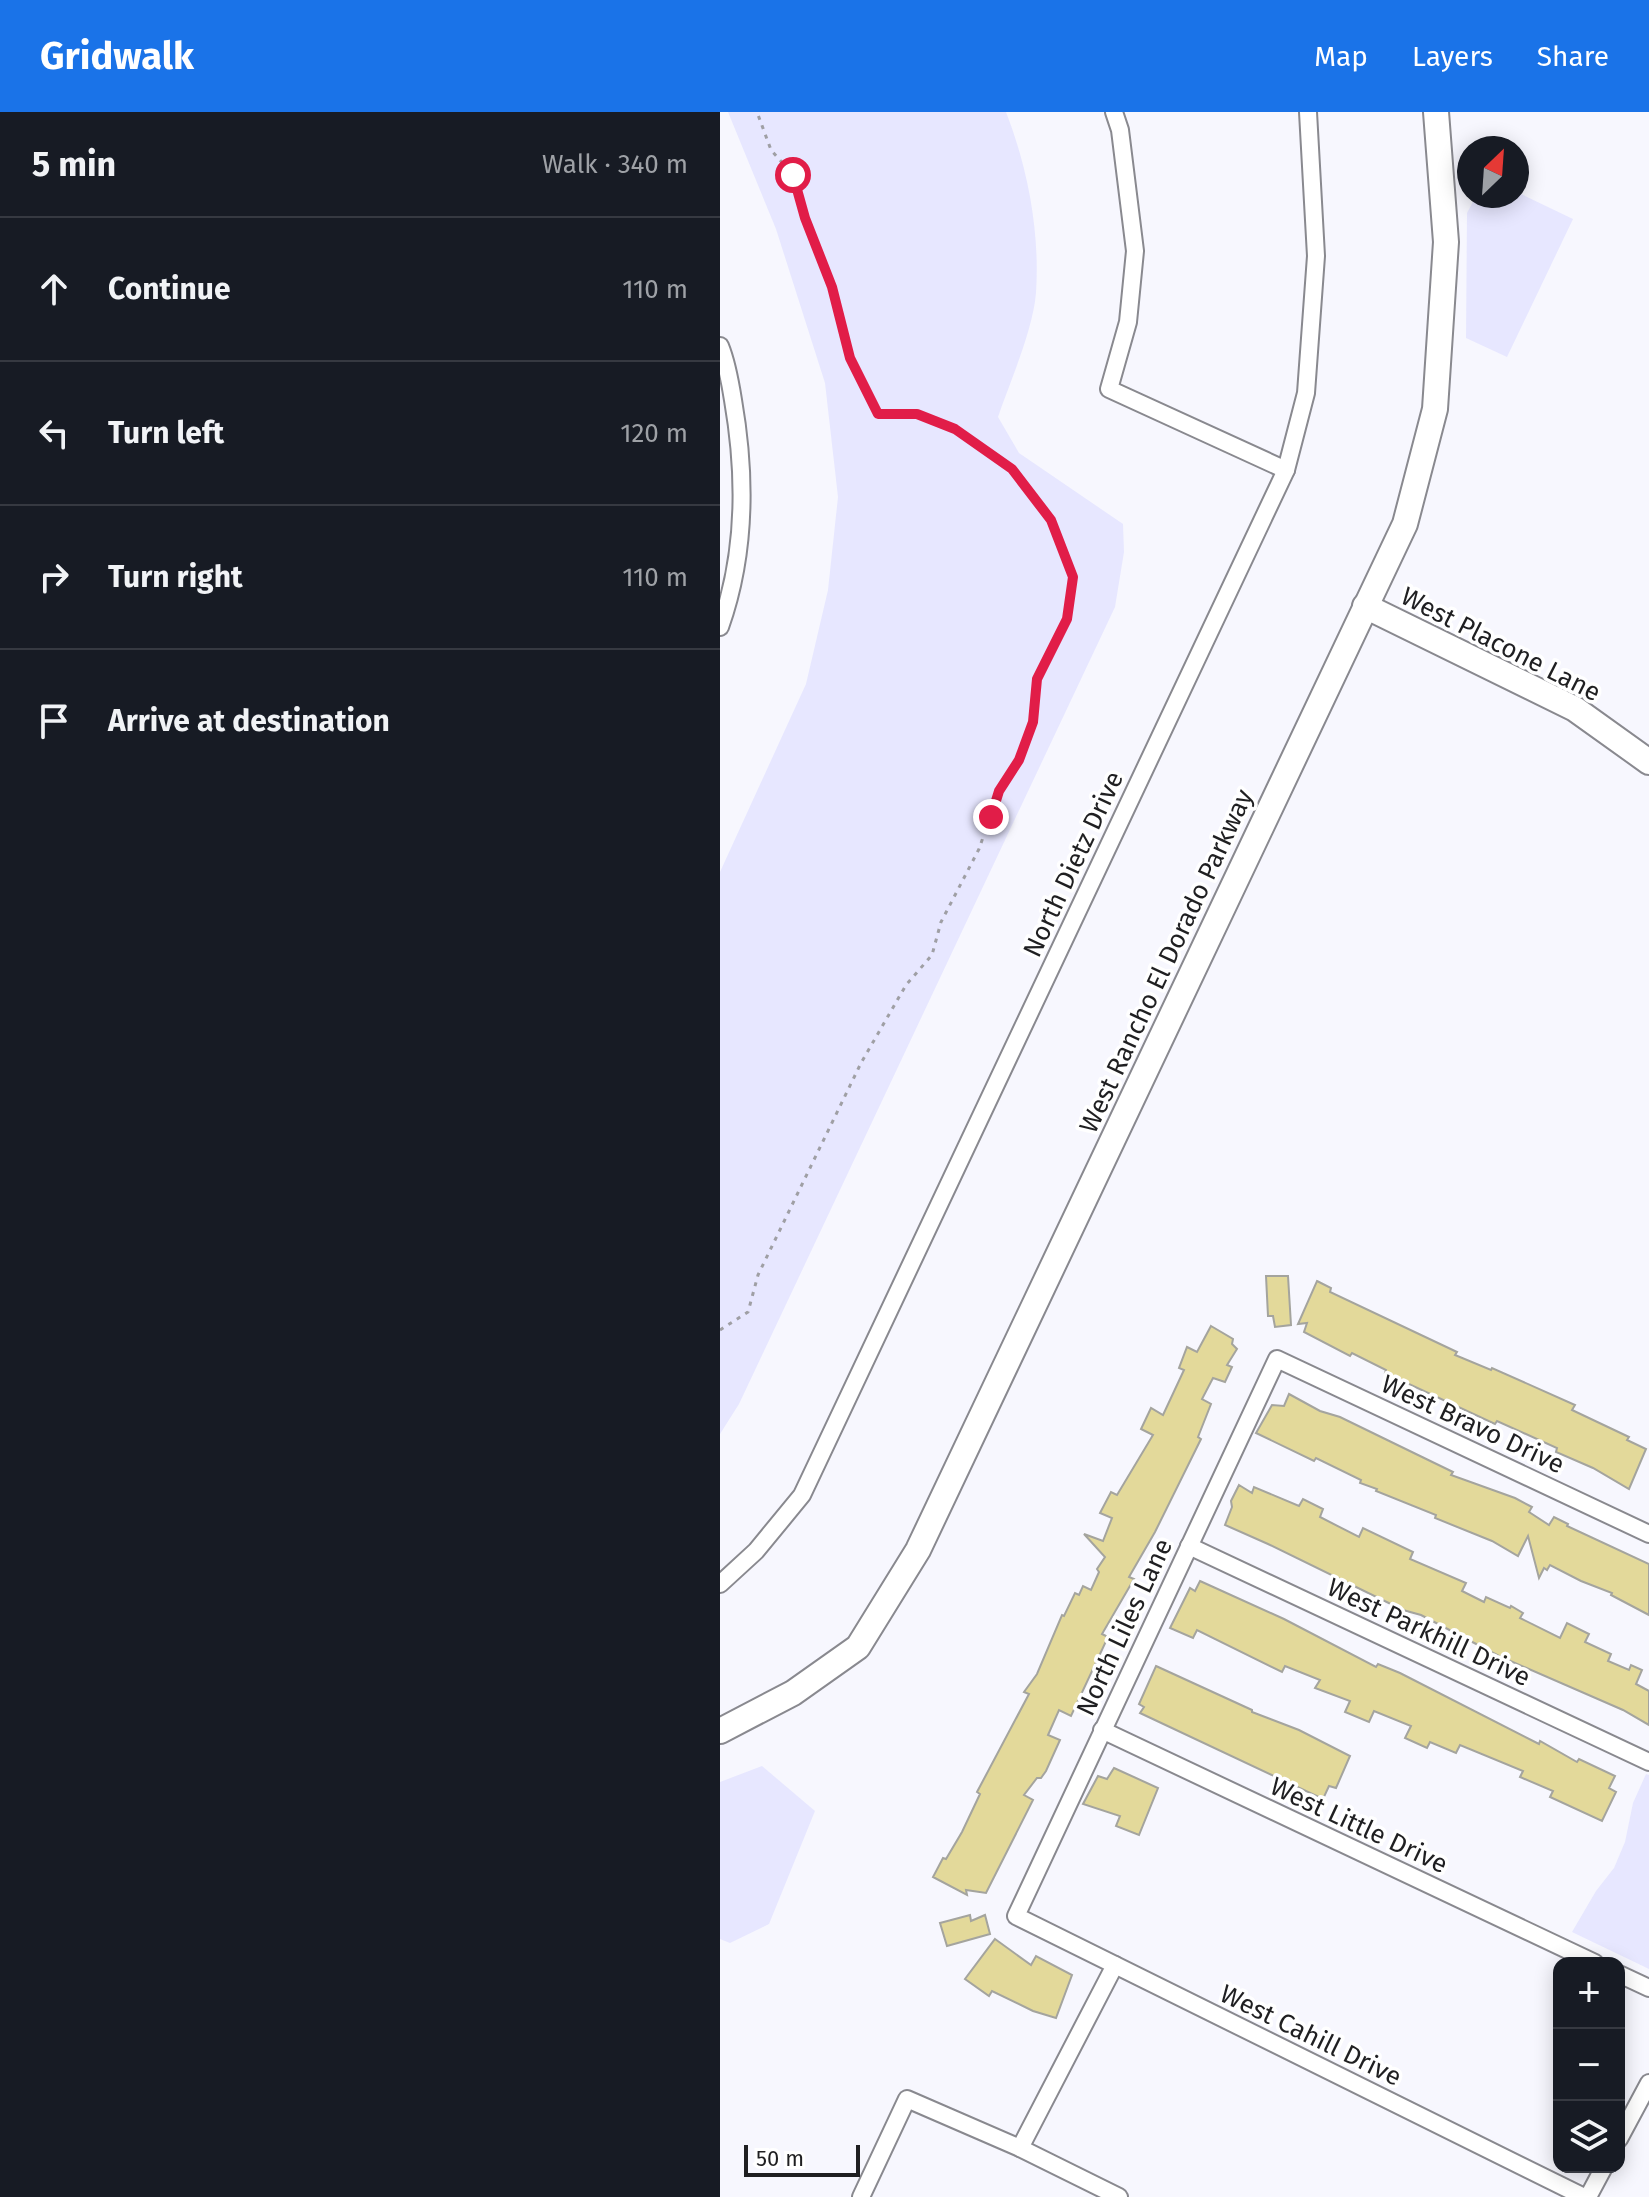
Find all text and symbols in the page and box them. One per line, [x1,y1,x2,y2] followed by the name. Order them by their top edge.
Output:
[40,33,194,79] text: Gridwalk
[1314,40,1368,73] text: Map
[1412,40,1493,73] text: Layers
[1537,40,1609,73] text: Share
[1457,136,1529,208] north arrow
[32,144,116,185] text: 5 min
[542,149,688,180] text: Walk · 340 m
[775,157,811,193] route start
[32,267,76,311] icon: ahead
[108,271,231,307] text: Continue
[622,274,688,305] text: 110 m
[32,411,76,455] icon: left
[108,415,224,451] text: Turn left
[620,418,688,449] text: 120 m
[32,555,76,599] icon: right
[108,559,243,595] text: Turn right
[622,562,688,593] text: 110 m
[1396,581,1606,708] street label: West Placone Lane
[32,699,76,743] icon: arrive
[108,703,390,739] text: Arrive at destination
[1017,766,1130,962] street label: North Dietz Drive
[1073,784,1260,1138] street label: West Rancho El Dorado Parkway
[973,799,1009,835] route end
[1376,1369,1569,1480] street label: West Bravo Drive
[1070,1534,1179,1721] street label: North Liles Lane
[1322,1572,1535,1693] street label: West Parkhill Drive
[1265,1771,1452,1880] street label: West Little Drive
[1553,1957,1625,2173] map controls
[1553,1957,1625,2029] button: +
[1215,1978,1407,2093] street label: West Cahill Drive
[1553,2029,1625,2101] button: −
[1553,2101,1625,2173] button: layers
[744,2141,860,2177] scale bar
[756,2145,804,2172] text: 50 m

